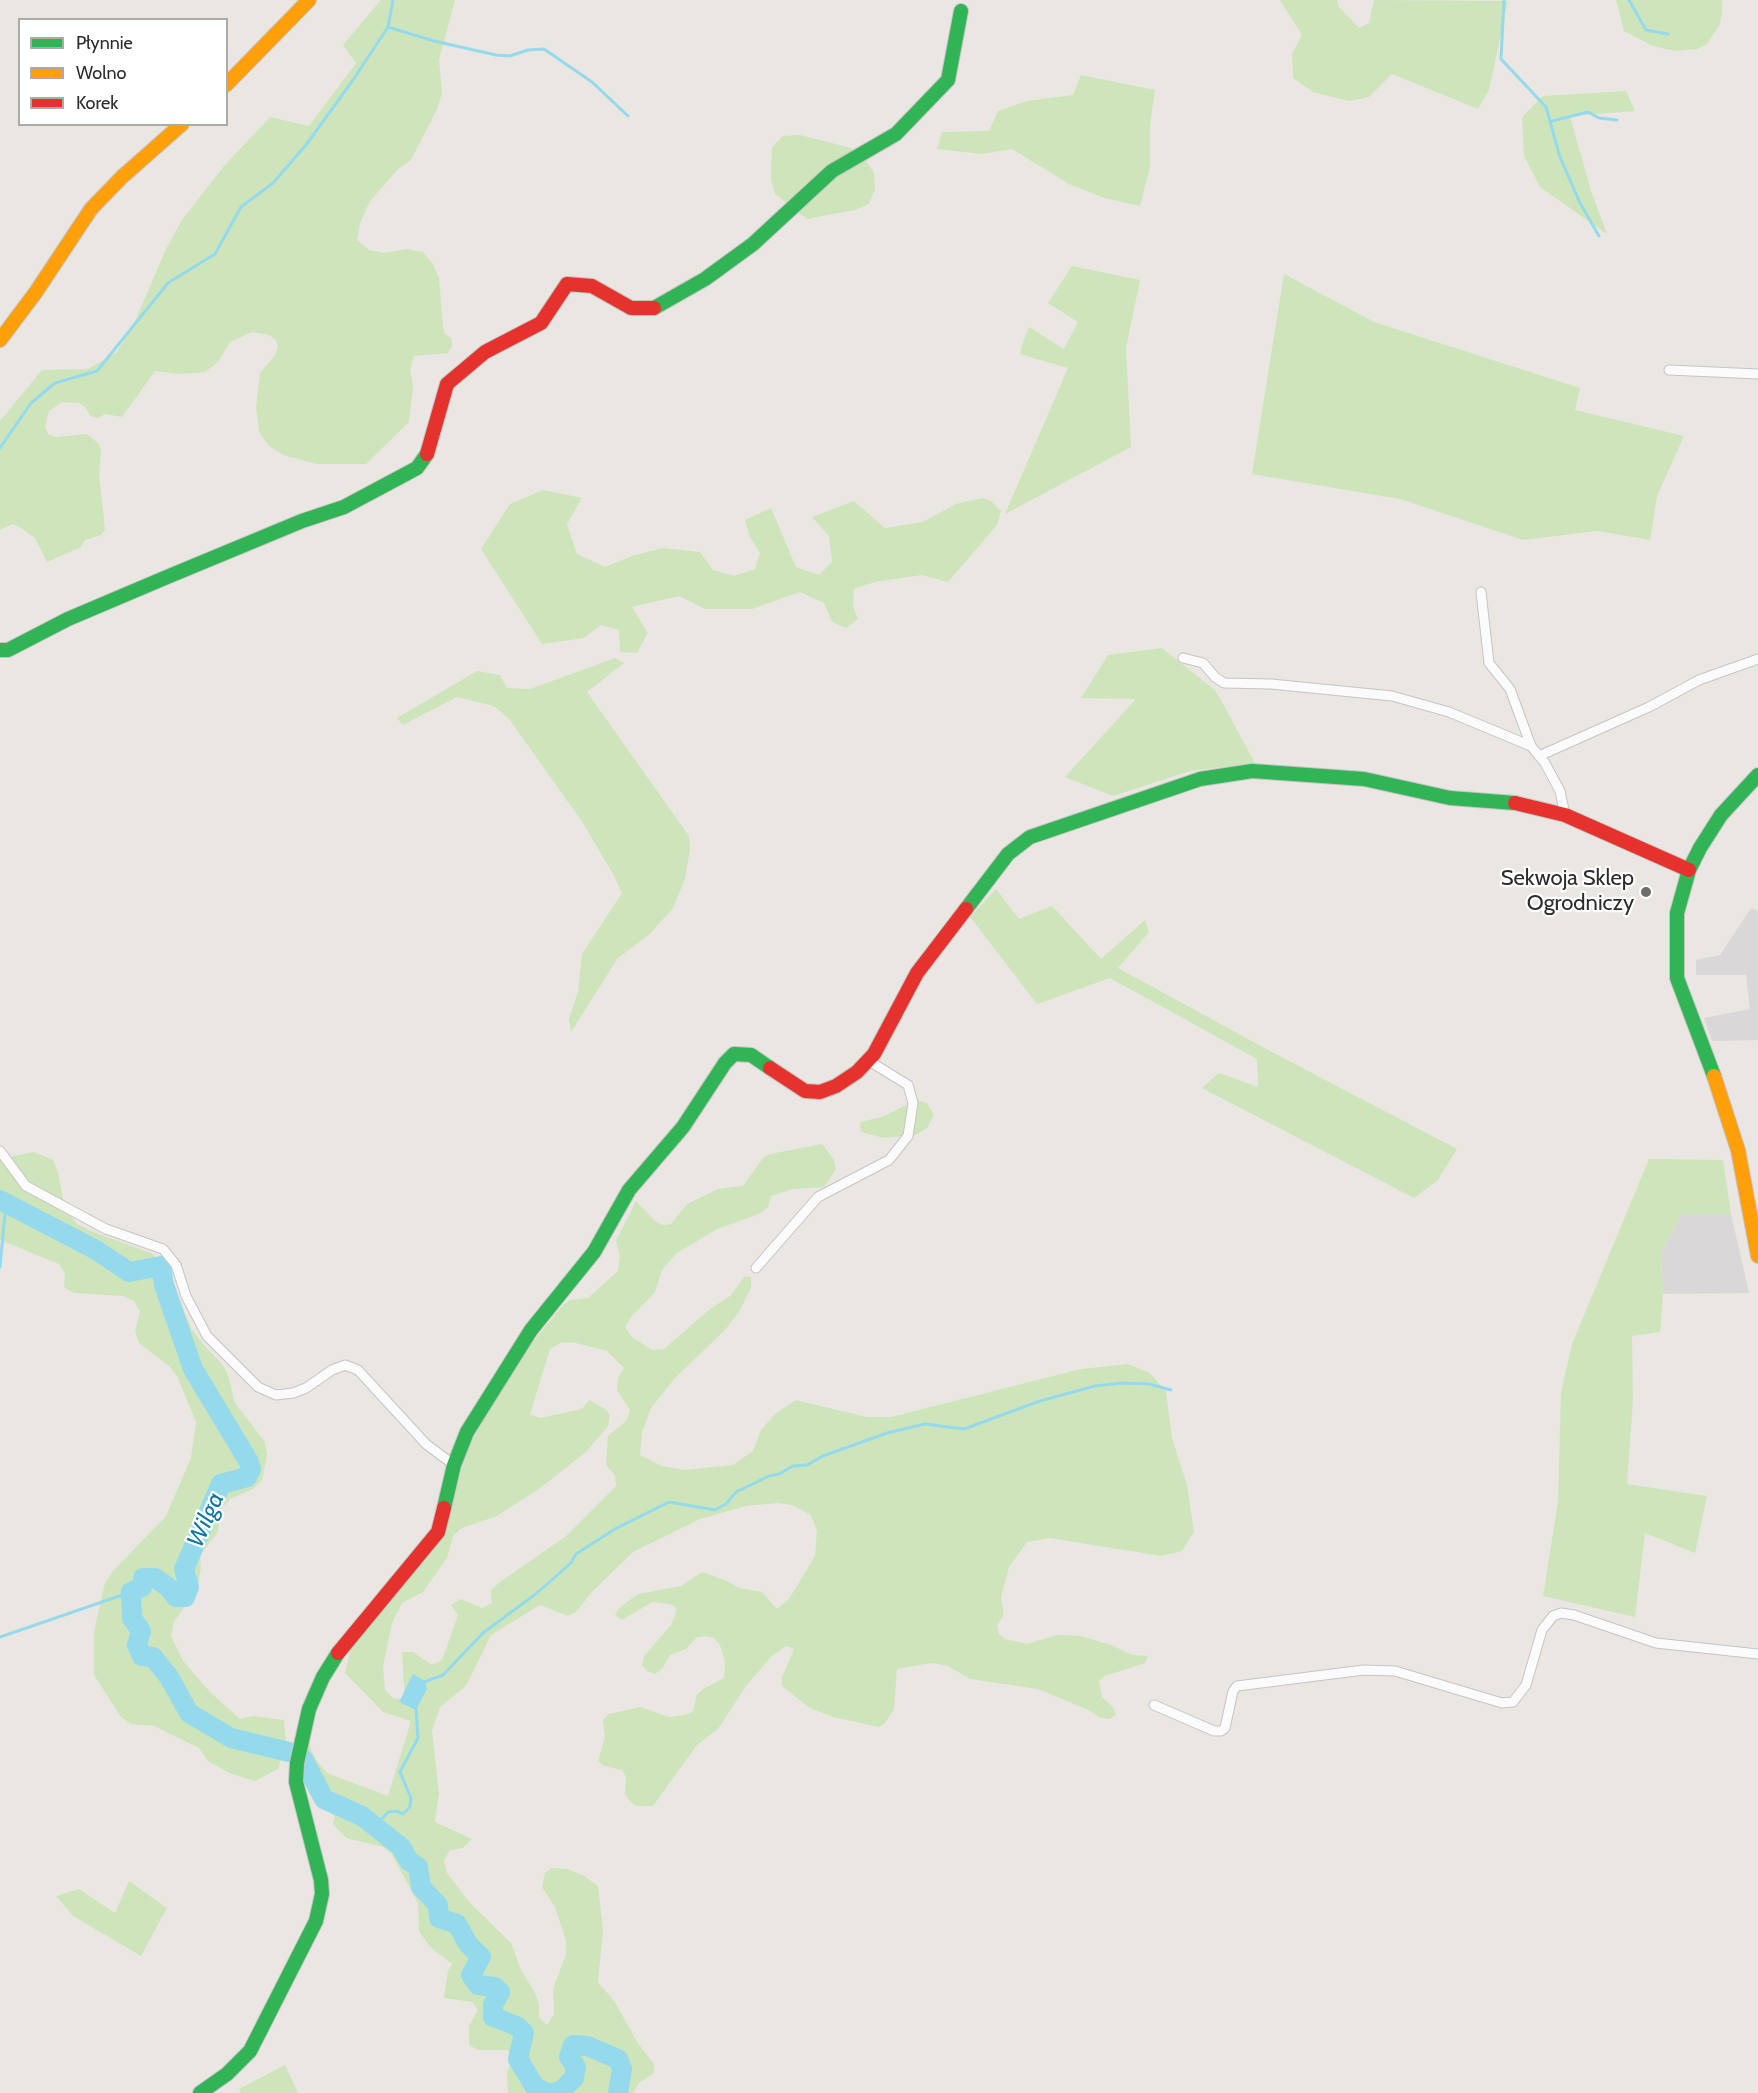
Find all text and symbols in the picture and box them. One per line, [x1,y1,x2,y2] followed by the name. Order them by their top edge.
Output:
[18,18,228,126] legend
[76,32,133,54] text: Płynnie
[76,62,126,84] text: Wolno
[76,92,118,114] text: Korek
[1501,866,1634,918] place label: Sekwoja Sklep Ogrodniczy
[1639,885,1653,899] marker: Sekwoja Sklep Ogrodniczy
[181,1488,231,1552] water label: Wilga

